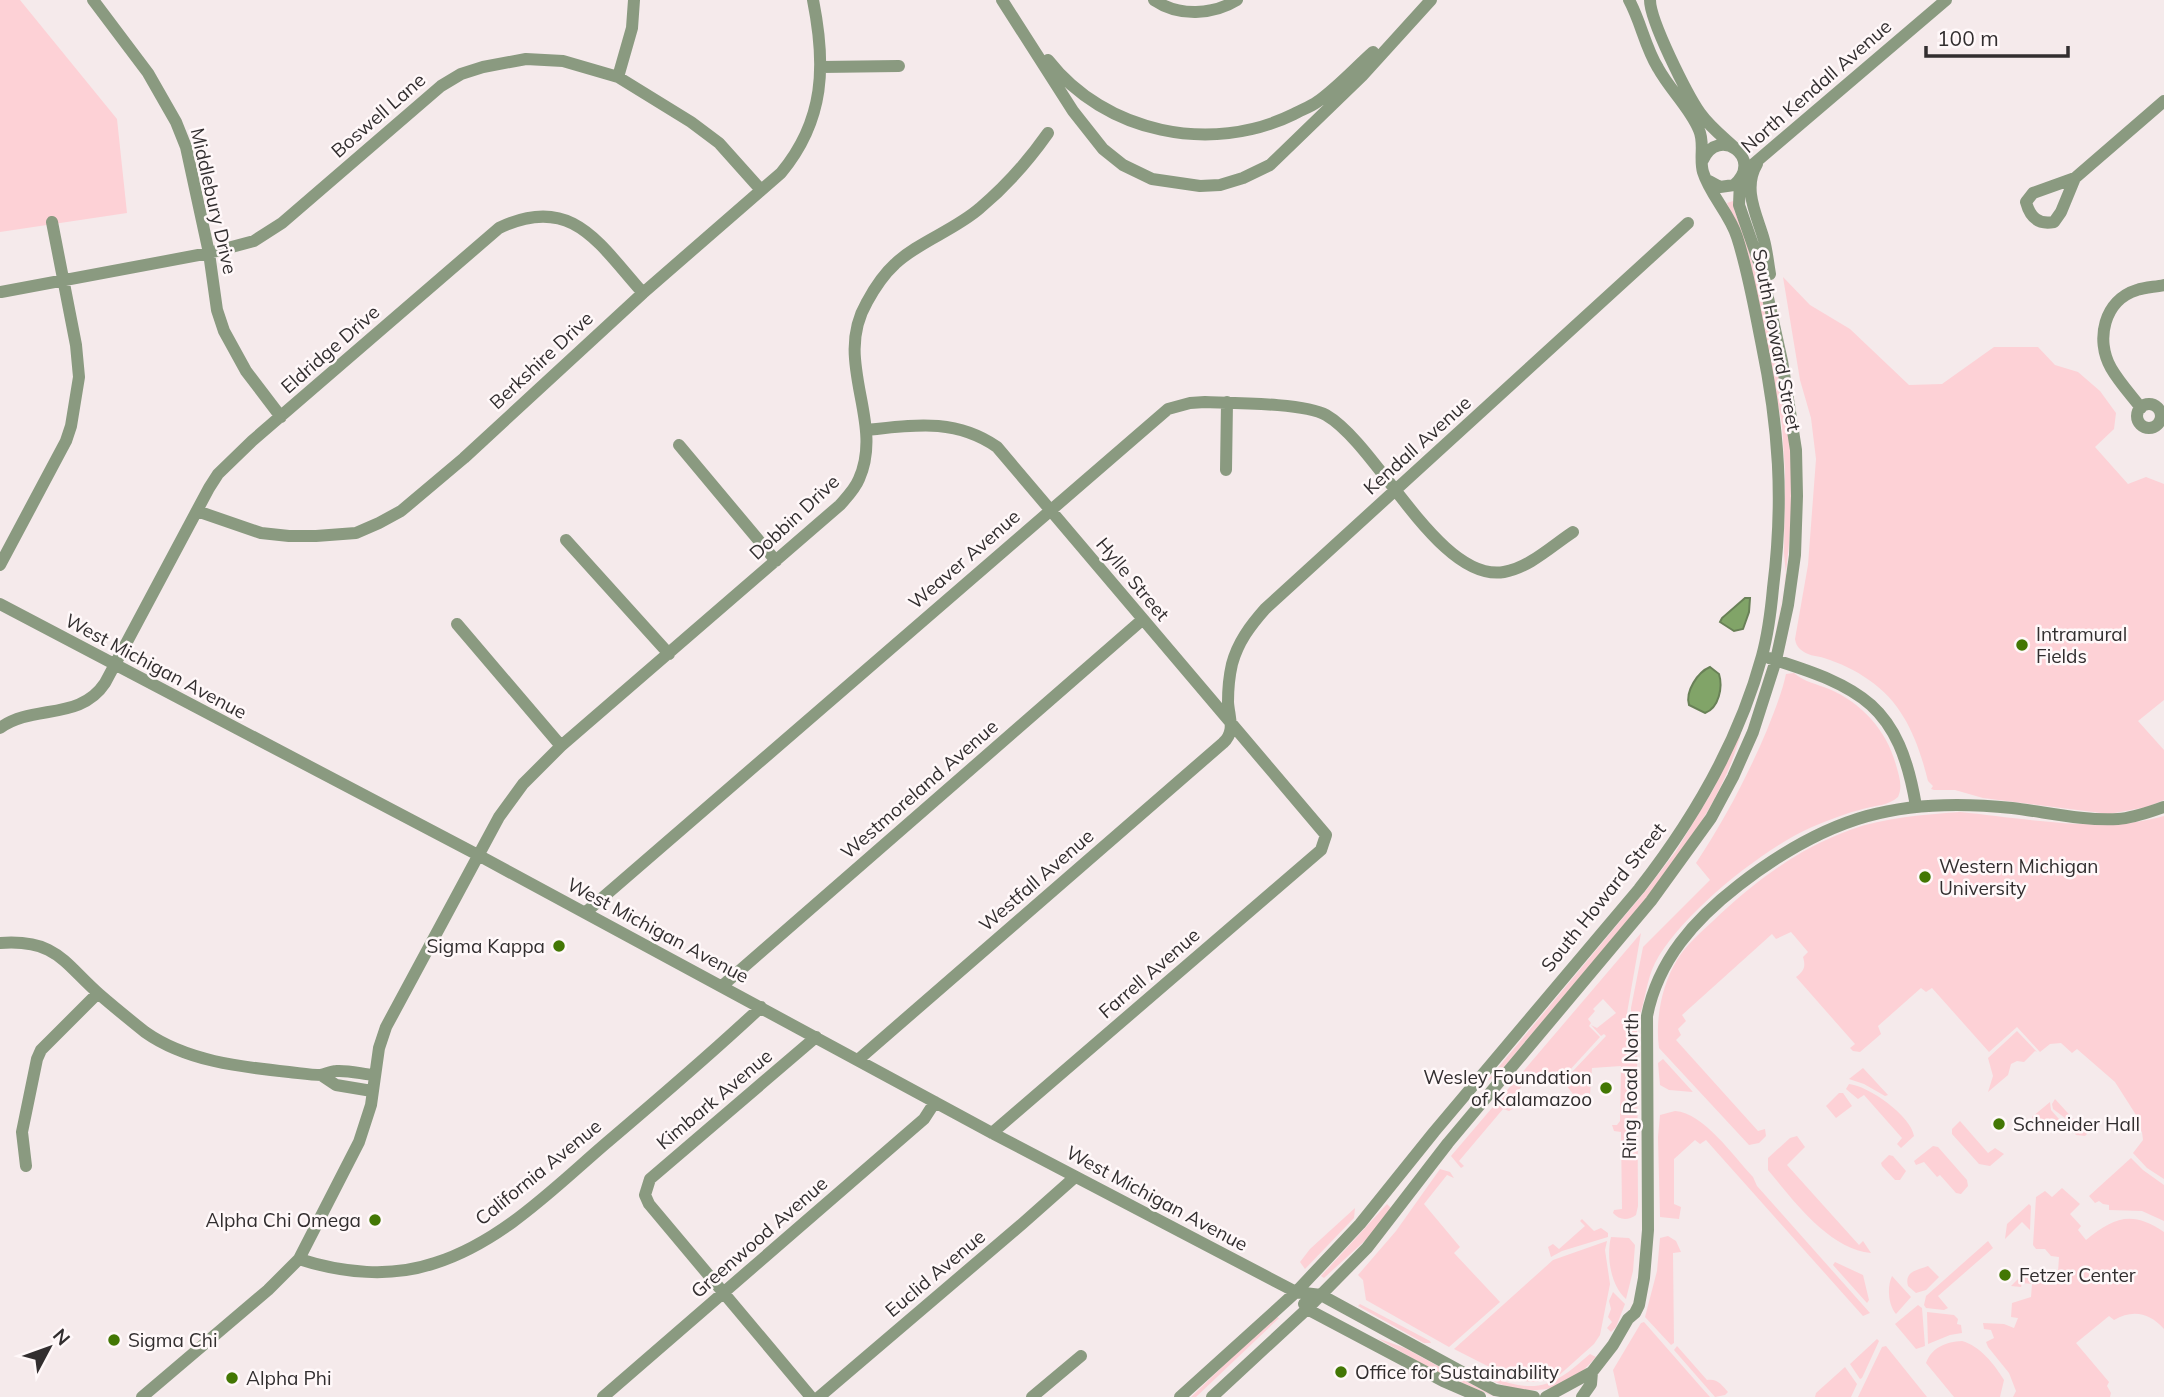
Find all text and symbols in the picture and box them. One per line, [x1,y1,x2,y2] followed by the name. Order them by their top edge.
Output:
[1736,14,1896,158] street label: North Kendall Avenue
[1926,14,2068,58] scale bar
[1937,25,1999,51] text: 100 m
[326,68,430,162] street label: Boswell Lane
[186,126,242,276] street label: Middlebury Drive
[1748,247,1807,433] street label: South Howard Street
[276,300,384,398] street label: Eldridge Drive
[484,306,598,414] street label: Berkshire Drive
[1358,390,1476,500] street label: Kendall Avenue
[744,469,844,565] street label: Dobbin Drive
[903,504,1025,614] street label: Weaver Avenue
[1091,532,1175,626] street label: Hylle Street
[61,608,251,724] street label: West Michigan Avenue
[2036,622,2127,668] place label: Intramural Fields
[2014,637,2030,653] marker: Intramural Fields
[835,714,1003,864] street label: Westmoreland Avenue
[1535,817,1671,976] street label: South Howard Street
[974,824,1098,936] street label: Westfall Avenue
[1939,854,2098,900] place label: Western Michigan University
[1917,869,1933,885] marker: Western Michigan University
[563,872,753,988] street label: West Michigan Avenue
[1094,923,1204,1023] street label: Farrell Avenue
[426,934,545,958] place label: Sigma Kappa
[551,938,567,954] marker: Sigma Kappa
[1617,1012,1643,1160] street label: Ring Road North
[651,1044,777,1154] street label: Kimbark Avenue
[1423,1065,1592,1111] place label: Wesley Foundation of Kalamazoo
[1598,1080,1614,1096] marker: Wesley Foundation of Kalamazoo
[2013,1112,2140,1136] place label: Schneider Hall
[470,1114,606,1230] street label: California Avenue
[1991,1116,2007,1132] marker: Schneider Hall
[1062,1140,1252,1256] street label: West Michigan Avenue
[686,1171,832,1303] street label: Greenwood Avenue
[205,1208,361,1232] place label: Alpha Chi Omega
[367,1212,383,1228] marker: Alpha Chi Omega
[880,1224,990,1322] street label: Euclid Avenue
[2019,1263,2136,1287] place label: Fetzer Center
[1997,1267,2013,1283] marker: Fetzer Center
[14,1313,84,1383] north arrow
[48,1324,76,1350] text: N
[128,1328,218,1352] place label: Sigma Chi
[106,1332,122,1348] marker: Sigma Chi
[1355,1360,1559,1384] place label: Office for Sustainability
[1333,1364,1349,1380] marker: Office for Sustainability
[246,1366,331,1390] place label: Alpha Phi
[224,1370,240,1386] marker: Alpha Phi

